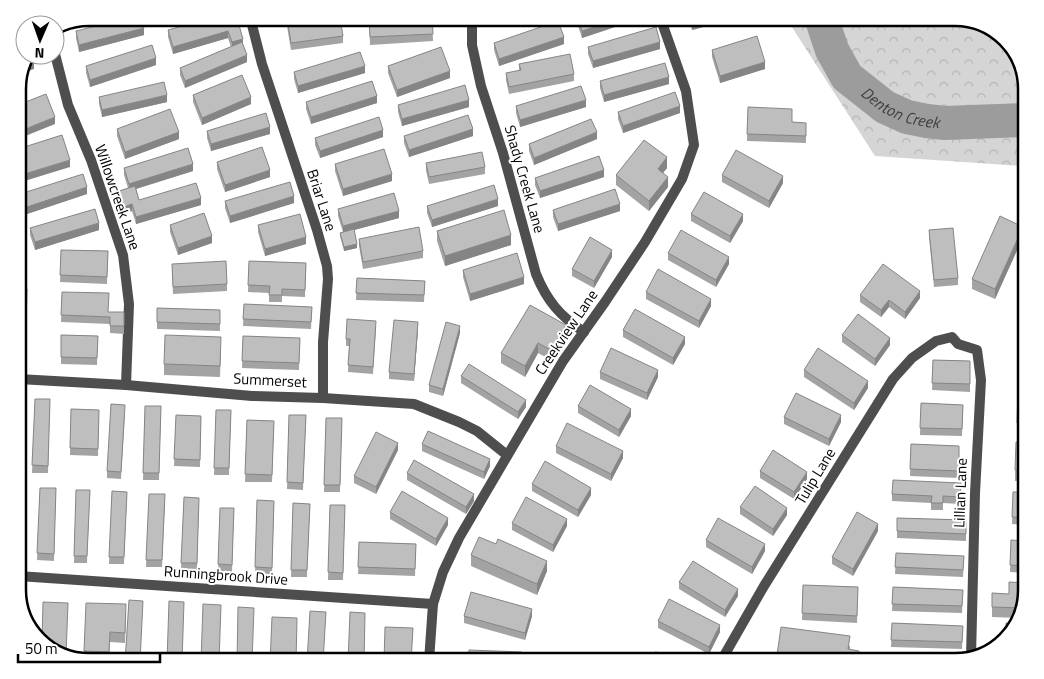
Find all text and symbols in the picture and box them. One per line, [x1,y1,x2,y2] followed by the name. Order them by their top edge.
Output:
[15,15,65,65] north arrow
[34,43,45,64] text: N
[856,81,943,135] water label: Denton Creek
[499,122,551,236] street label: Shady Creek Lane
[89,141,147,253] street label: Willowcreek Lane
[301,166,343,234] street label: Briar Lane
[529,285,603,379] street label: Creekview Lane
[233,367,308,393] street label: Summerset
[789,443,841,509] street label: Tulip Lane
[947,458,973,528] street label: Lillian Lane
[163,559,289,591] street label: Runningbrook Drive
[18,632,160,664] scale bar
[25,637,58,660] text: 50 m

